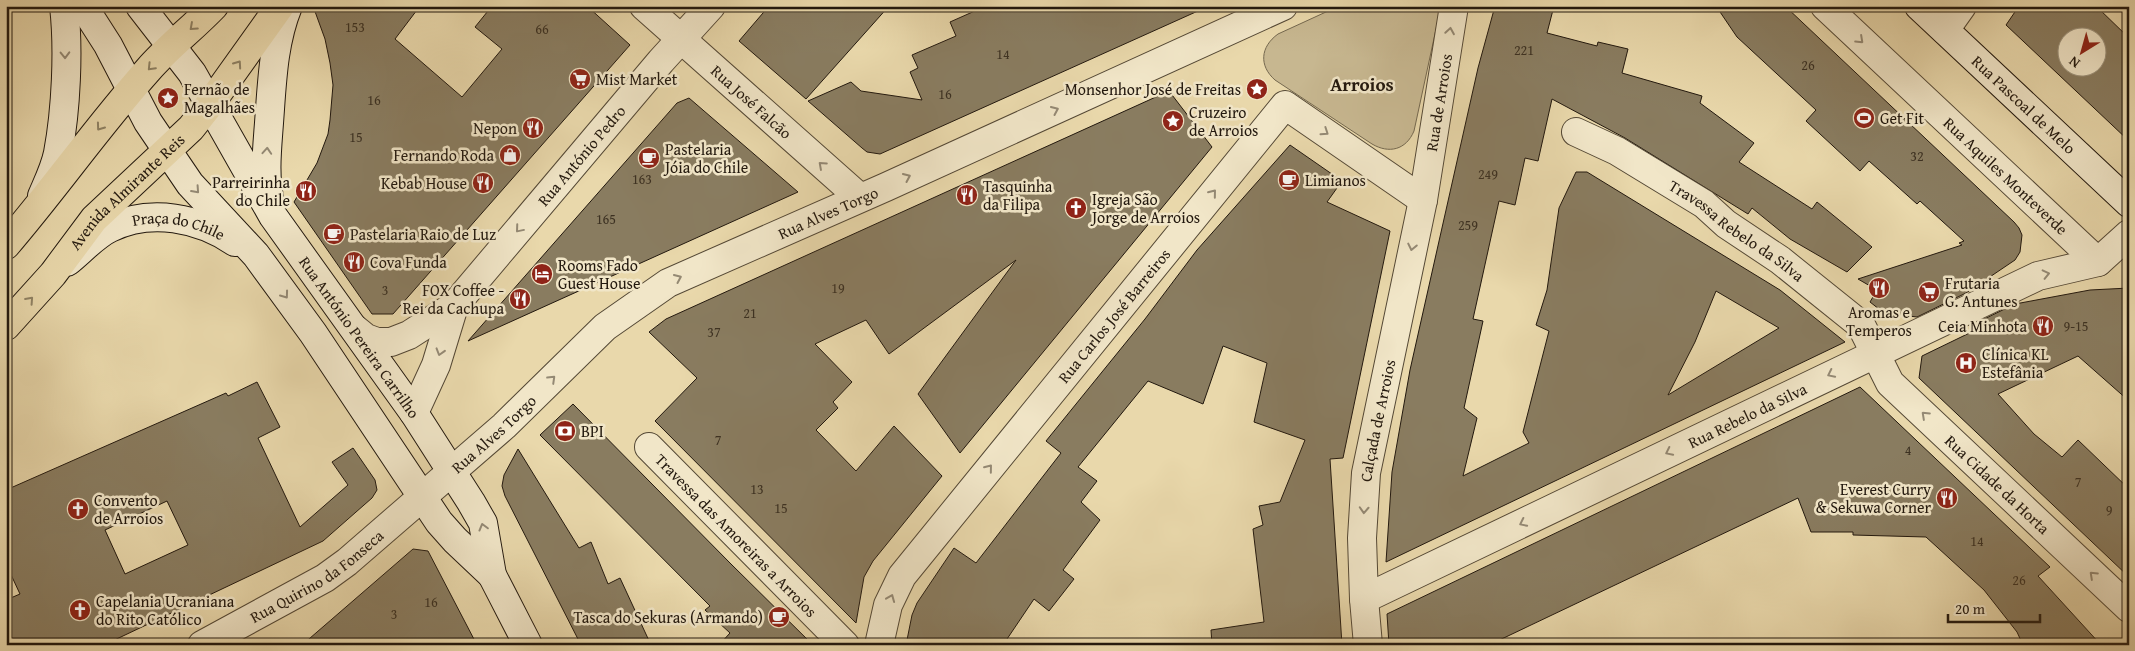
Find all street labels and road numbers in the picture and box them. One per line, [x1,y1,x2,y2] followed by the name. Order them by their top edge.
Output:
[1966,49,2082,160] street label: Rua Pascoal de Melo
[1419,52,1458,153] street label: Rua de Arroios
[706,59,798,144] street label: Rua José Falcão
[532,100,631,211] street label: Rua António Pedro
[1938,111,2074,240] street label: Rua Aquiles Monteverde
[63,128,190,255] street label: Avenida Almirante Reis
[1664,173,1810,287] street label: Travessa Rebelo da Silva
[774,180,882,245] street label: Rua Alves Torgo
[130,205,230,246] street label: Praça do Chile
[1052,243,1176,388] street label: Rua Carlos José Barreiros
[293,251,426,423] street label: Rua António Pereira Carrilho
[1353,357,1401,482] street label: Calçada de Arroios
[1684,376,1811,454] street label: Rua Rebelo da Silva
[446,389,541,479] street label: Rua Alves Torgo
[1940,429,2056,540] street label: Rua Cidade da Horta
[650,448,823,622] street label: Travessa das Amoreiras a Arroios
[245,523,389,629] street label: Rua Quirino da Fonseca

